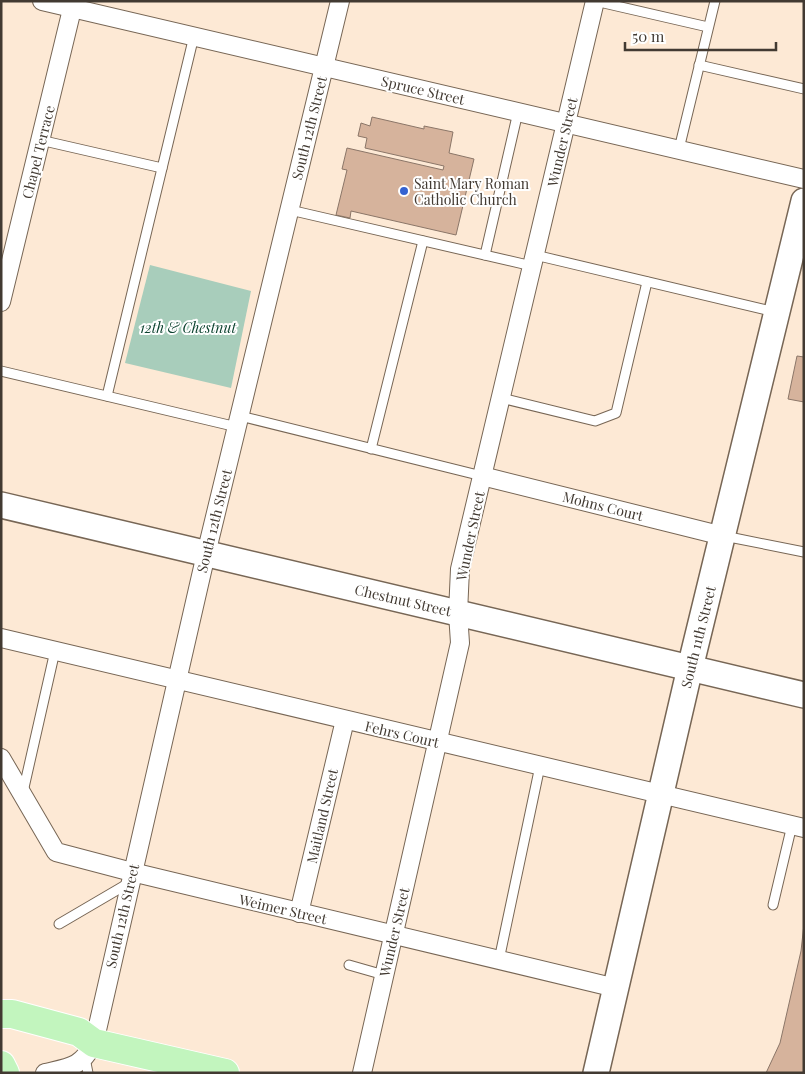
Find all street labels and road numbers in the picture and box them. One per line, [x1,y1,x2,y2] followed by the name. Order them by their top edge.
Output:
[379,71,468,109] street label: Spruce Street
[287,73,331,182] street label: South 12th Street
[542,95,582,189] street label: Wunder Street
[17,103,59,201] street label: Chapel Terrace
[192,466,236,575] street label: South 12th Street
[561,487,646,525] street label: Mohns Court
[451,489,489,583] street label: Wunder Street
[353,580,454,621] street label: Chestnut Street
[676,583,720,690] street label: South 11th Street
[363,716,442,752] street label: Fehrs Court
[302,766,342,865] street label: Maitland Street
[101,861,143,970] street label: South 12th Street
[374,885,414,979] street label: Wunder Street
[236,889,330,929] street label: Weimer Street

